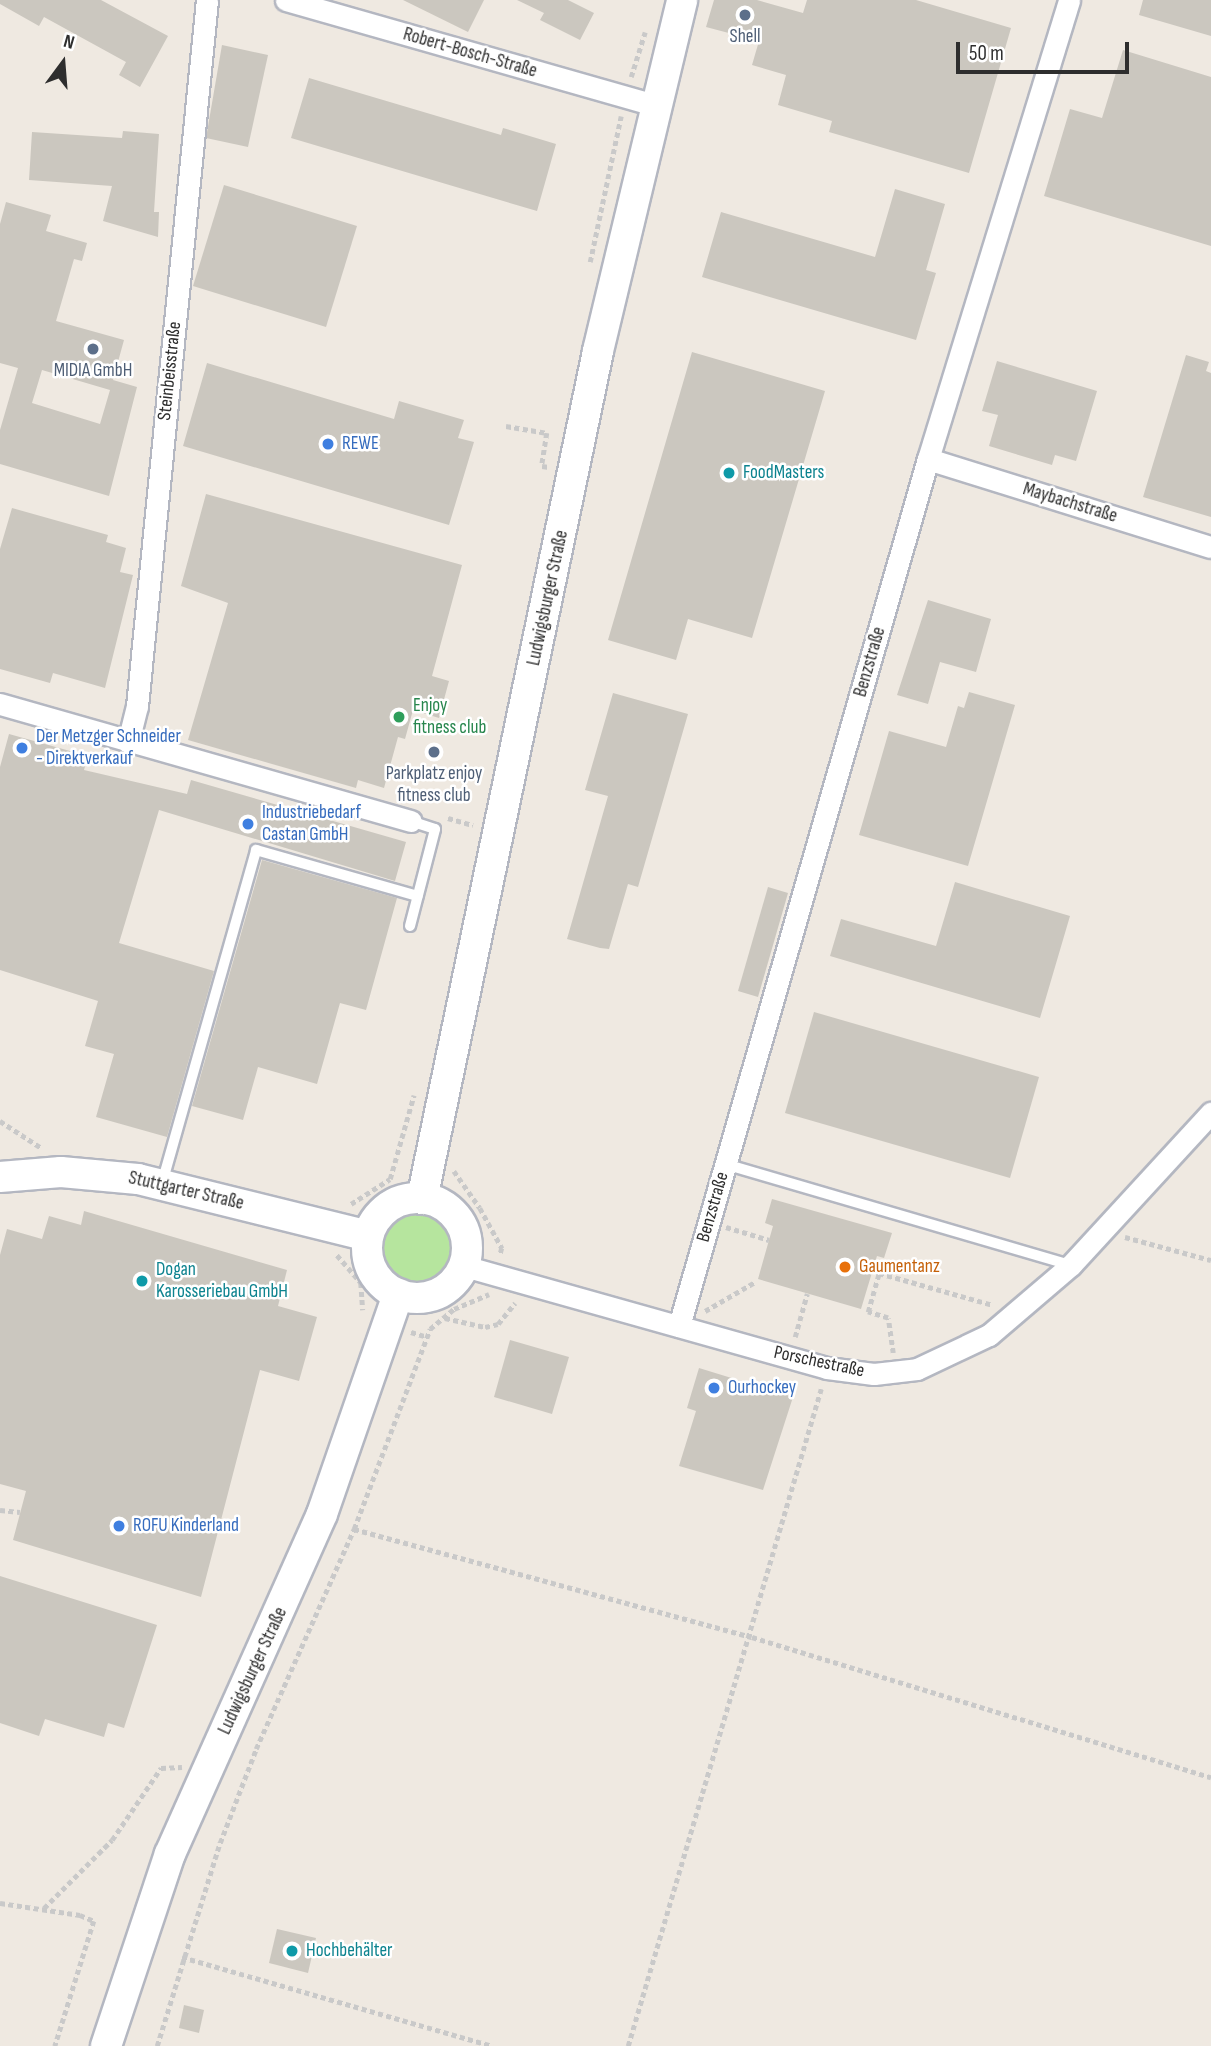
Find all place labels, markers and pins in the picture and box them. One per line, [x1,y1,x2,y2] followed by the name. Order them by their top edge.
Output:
[737,7,753,23] marker: Shell
[730,26,760,48] place label: Shell
[85,341,101,357] marker: MIDIA GmbH
[54,360,132,382] place label: MIDIA GmbH
[342,433,379,455] place label: REWE
[320,436,336,452] marker: REWE
[743,462,824,484] place label: FoodMasters
[721,465,737,481] marker: FoodMasters
[413,695,486,739] place label: Enjoy fitness club
[391,709,407,725] marker: Enjoy fitness club
[36,726,181,770] place label: Der Metzger Schneider - Direktverkauf
[14,740,30,756] marker: Der Metzger Schneider - Direktverkauf
[426,744,442,760] marker: Parkplatz enjoy fitness club
[386,763,482,807] place label: Parkplatz enjoy fitness club
[262,802,361,846] place label: Industriebedarf Castan GmbH
[240,816,256,832] marker: Industriebedarf Castan GmbH
[859,1256,940,1278] place label: Gaumentanz
[156,1259,288,1303] place label: Dogan Karosseriebau GmbH
[837,1259,853,1275] marker: Gaumentanz
[134,1273,150,1289] marker: Dogan Karosseriebau GmbH
[728,1377,796,1399] place label: Ourhockey
[706,1380,722,1396] marker: Ourhockey
[133,1515,239,1537] place label: ROFU Kinderland
[111,1518,127,1534] marker: ROFU Kinderland
[306,1940,393,1962] place label: Hochbehälter
[284,1943,300,1959] marker: Hochbehälter

